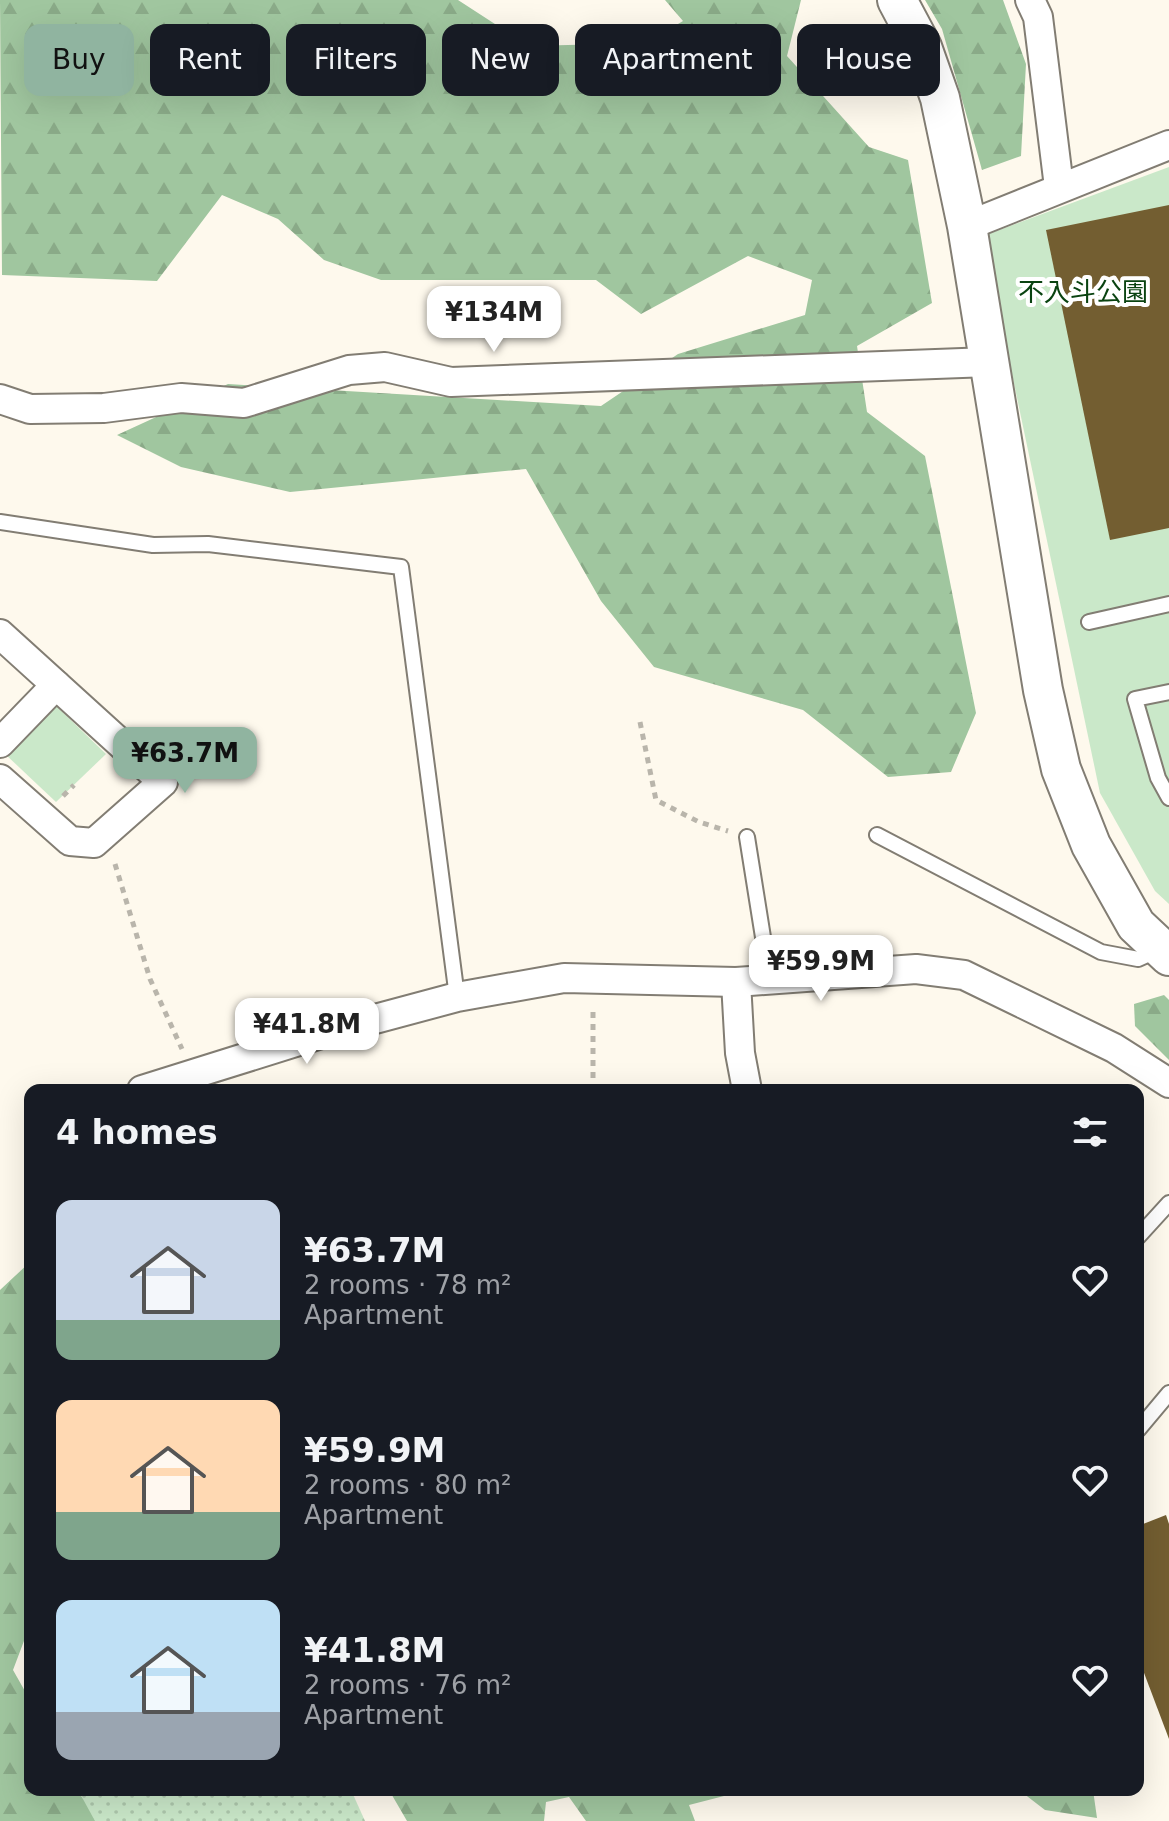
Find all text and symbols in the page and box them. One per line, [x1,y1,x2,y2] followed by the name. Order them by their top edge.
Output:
[24,24,134,96] chip: Buy
[150,24,270,96] chip: Rent
[286,24,426,96] chip: Filters
[442,24,559,96] chip: New
[575,24,781,96] chip: Apartment
[797,24,940,96] chip: House
[1018,277,1148,307] park label: 不入斗公園
[438,286,550,354] pin: ¥134M
[445,297,543,327] text: ¥134M
[120,727,250,795] pin: ¥63.7M
[131,738,239,768] text: ¥63.7M
[756,935,886,1003] pin: ¥59.9M
[767,946,875,976] text: ¥59.9M
[242,998,372,1066] pin: ¥41.8M
[253,1009,361,1039] text: ¥41.8M
[1068,1110,1112,1154] icon: filters
[56,1112,218,1152] text: 4 homes
[304,1230,445,1270] text: ¥63.7M
[120,1232,216,1328] icon: home
[1068,1258,1112,1302] icon: heart
[304,1270,512,1300] text: 2 rooms · 78 m²
[304,1300,443,1330] text: Apartment
[304,1430,445,1470] text: ¥59.9M
[120,1432,216,1528] icon: home
[1068,1458,1112,1502] icon: heart
[304,1470,512,1500] text: 2 rooms · 80 m²
[304,1500,443,1530] text: Apartment
[304,1630,445,1670] text: ¥41.8M
[120,1632,216,1728] icon: home
[1068,1658,1112,1702] icon: heart
[304,1670,512,1700] text: 2 rooms · 76 m²
[304,1700,443,1730] text: Apartment

